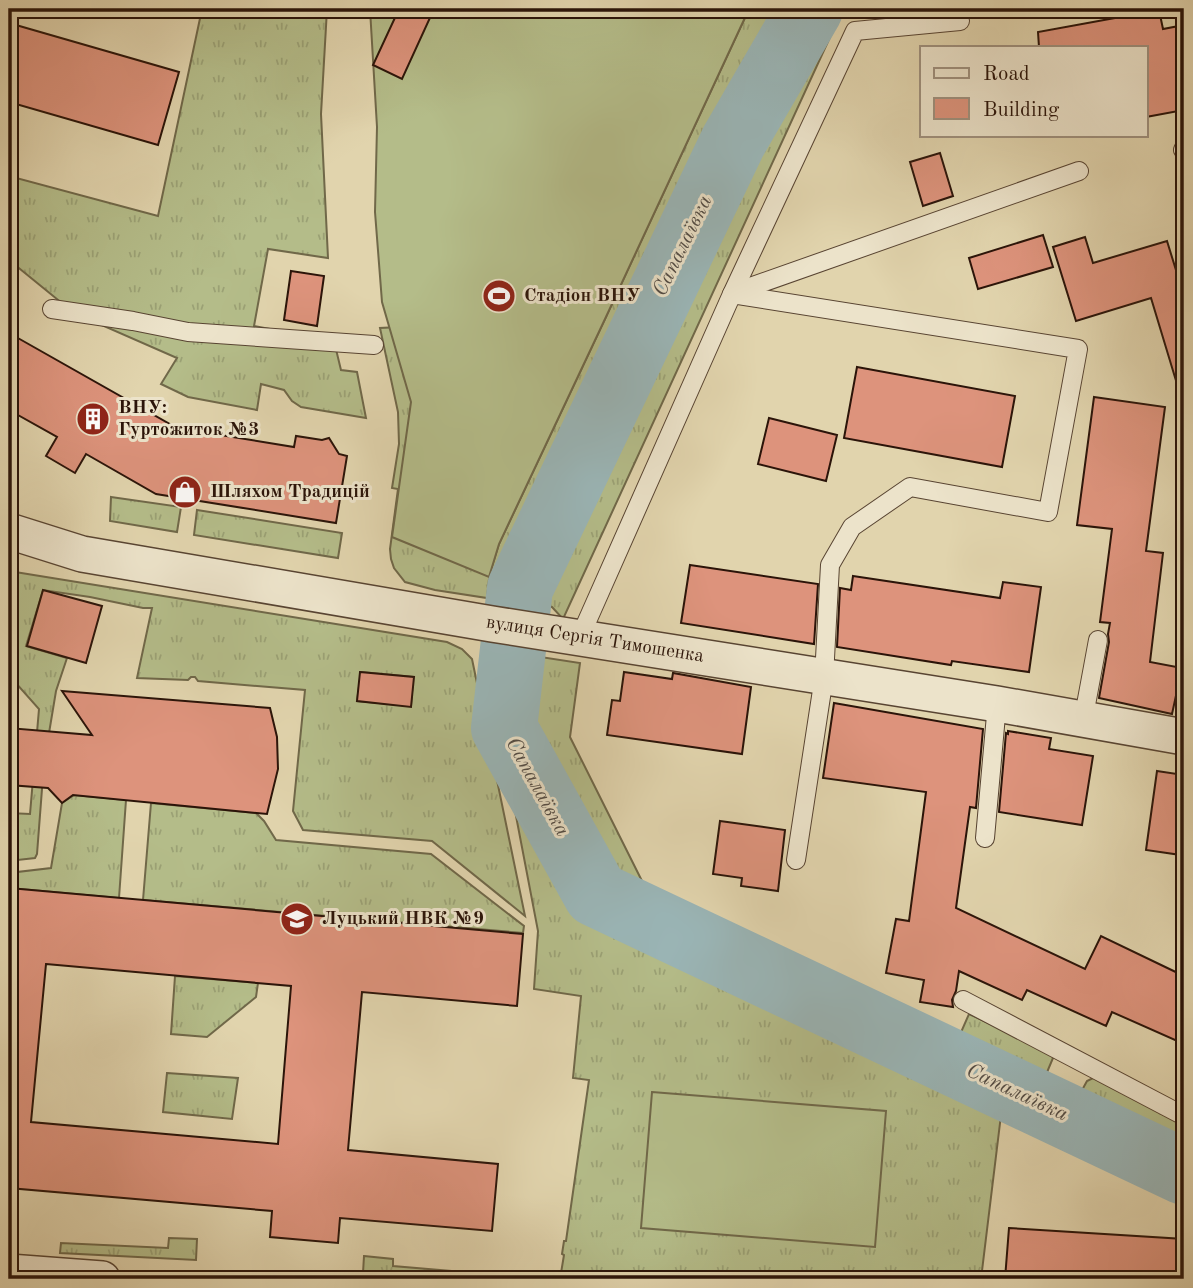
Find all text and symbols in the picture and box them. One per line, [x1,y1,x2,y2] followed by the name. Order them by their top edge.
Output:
[920,46,1148,136] legend
[983,64,1030,85] text: Road
[983,100,1060,121] text: Building
[650,192,716,300] water label: Сапалаївка
[480,277,518,315] sports icon: Стадіон ВНУ
[524,287,641,306] place label: Стадіон ВНУ
[118,399,259,440] place label: ВНУ: Гуртожиток №3
[74,400,112,438] building icon: ВНУ: Гуртожиток №3
[166,473,204,511] shop icon: Шляхом Традицій
[210,483,370,502] place label: Шляхом Традицій
[485,613,706,667] street label: вулиця Сергія Тимошенка
[501,734,573,840] water label: Сапалаївка
[278,900,316,938] school or university icon: Луцький НВК №9
[322,910,484,929] place label: Луцький НВК №9
[963,1060,1071,1126] water label: Сапалаївка

